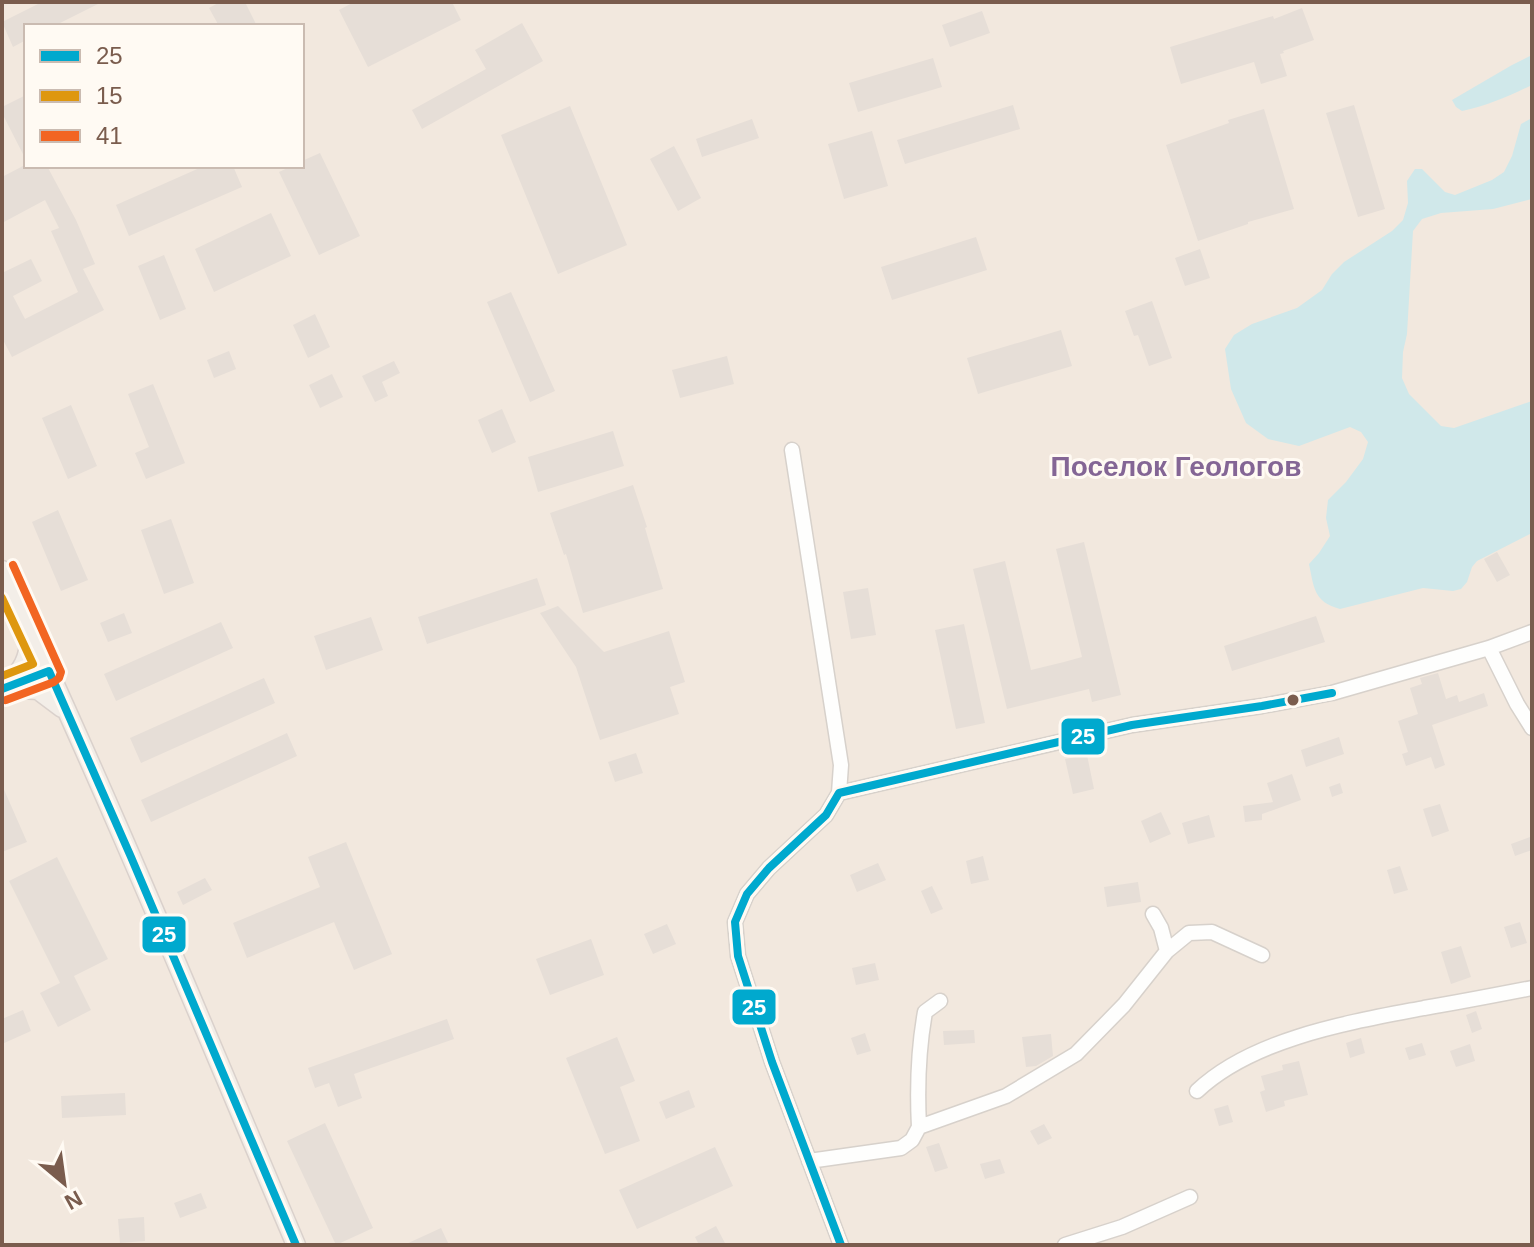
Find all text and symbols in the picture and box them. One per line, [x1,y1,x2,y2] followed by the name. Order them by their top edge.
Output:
[24,24,304,168] legend
[96,42,123,69] text: 25
[96,82,123,109] text: 15
[96,122,123,149] text: 41
[1051,451,1301,482] district label: Поселок Геологов
[1285,692,1301,708] unlabelled marker
[1060,717,1106,756] line badge: 25
[1071,724,1095,749] text: 25
[141,915,187,954] line badge: 25
[152,922,176,947] text: 25
[731,988,777,1026] line badge: 25
[742,995,766,1020] text: 25
[24,1143,104,1223] north arrow
[60,1185,86,1215] text: N

